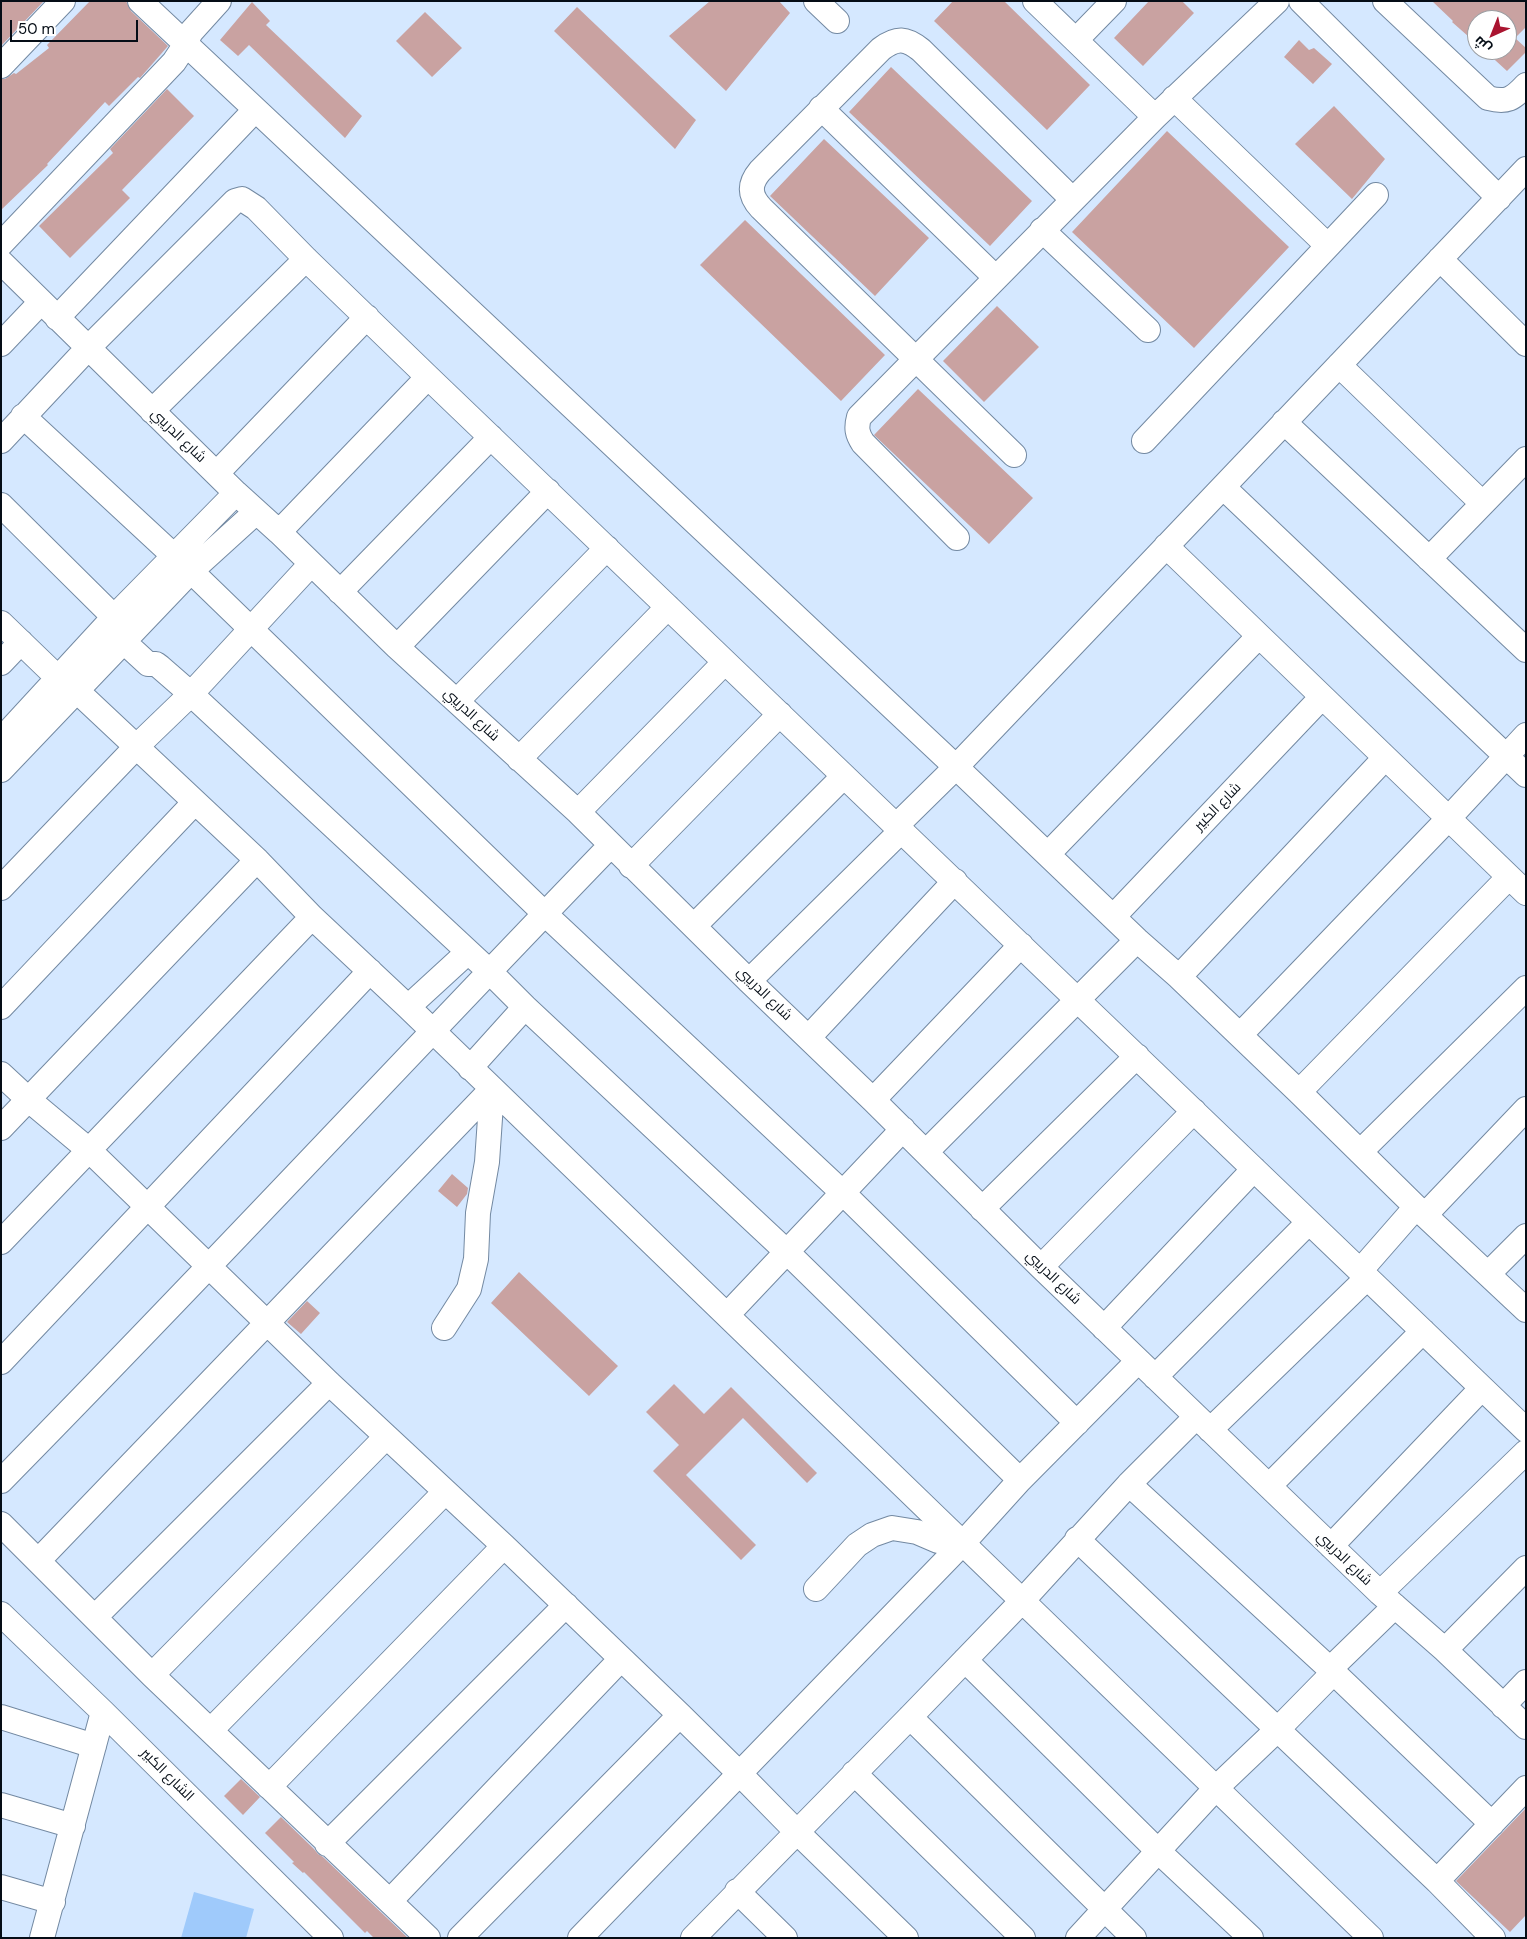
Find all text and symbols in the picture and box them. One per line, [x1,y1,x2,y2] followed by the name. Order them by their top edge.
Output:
[12,10,140,42] scale bar
[1467,10,1517,60] north arrow
[18,19,55,39] text: 50 m
[1470,32,1495,58] text: ش
[147,406,209,466] street label: شارع الدريبي
[440,685,502,745] street label: شارع الدريبي
[1191,780,1245,834] street label: شارع الكبير
[733,964,795,1024] street label: شارع الدريبي
[1022,1248,1084,1308] street label: شارع الدريبي
[1313,1529,1375,1589] street label: شارع الدريبي
[137,1745,197,1805] street label: الشارع الكبير

